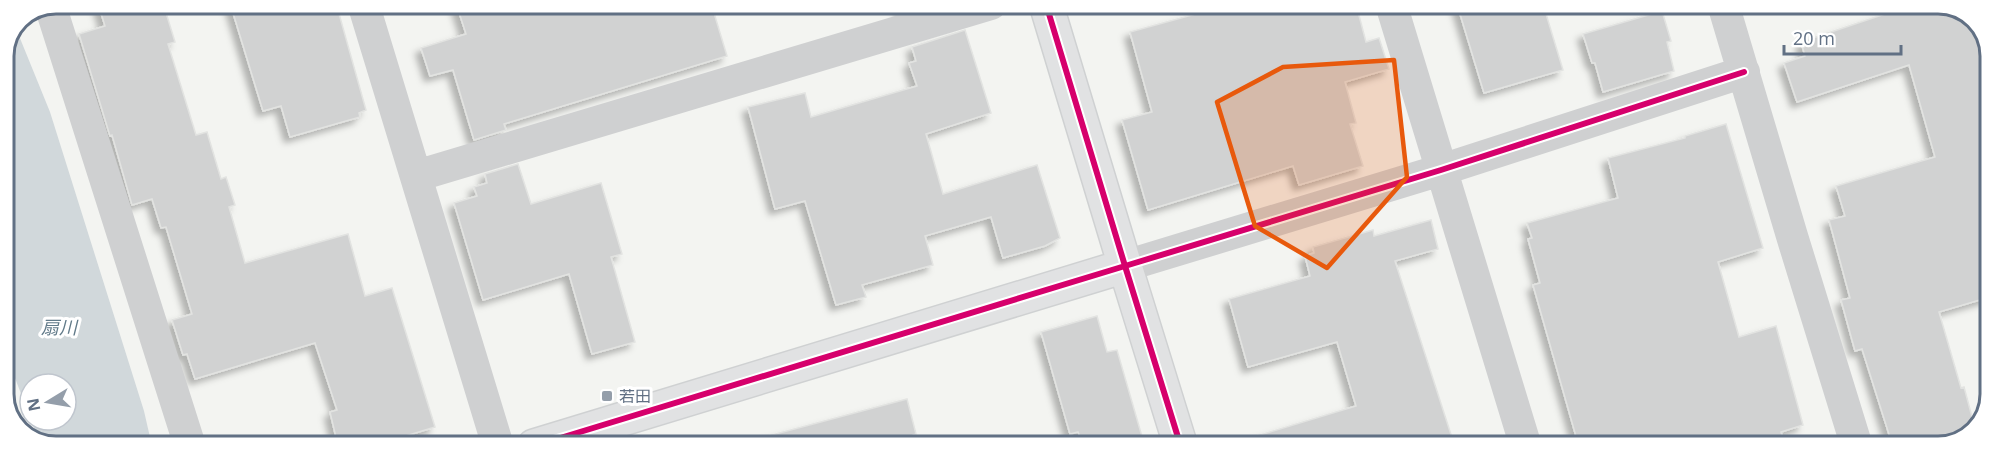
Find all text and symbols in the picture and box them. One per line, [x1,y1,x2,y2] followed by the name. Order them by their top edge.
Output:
[1784,18,1901,56] scale bar
[1793,26,1835,50] text: 20 m
[41,315,79,339] water label: 扇川
[18,372,78,432] north arrow
[619,385,651,407] place label: 若田
[600,389,614,403] marker: 若田
[21,396,45,413] text: N

